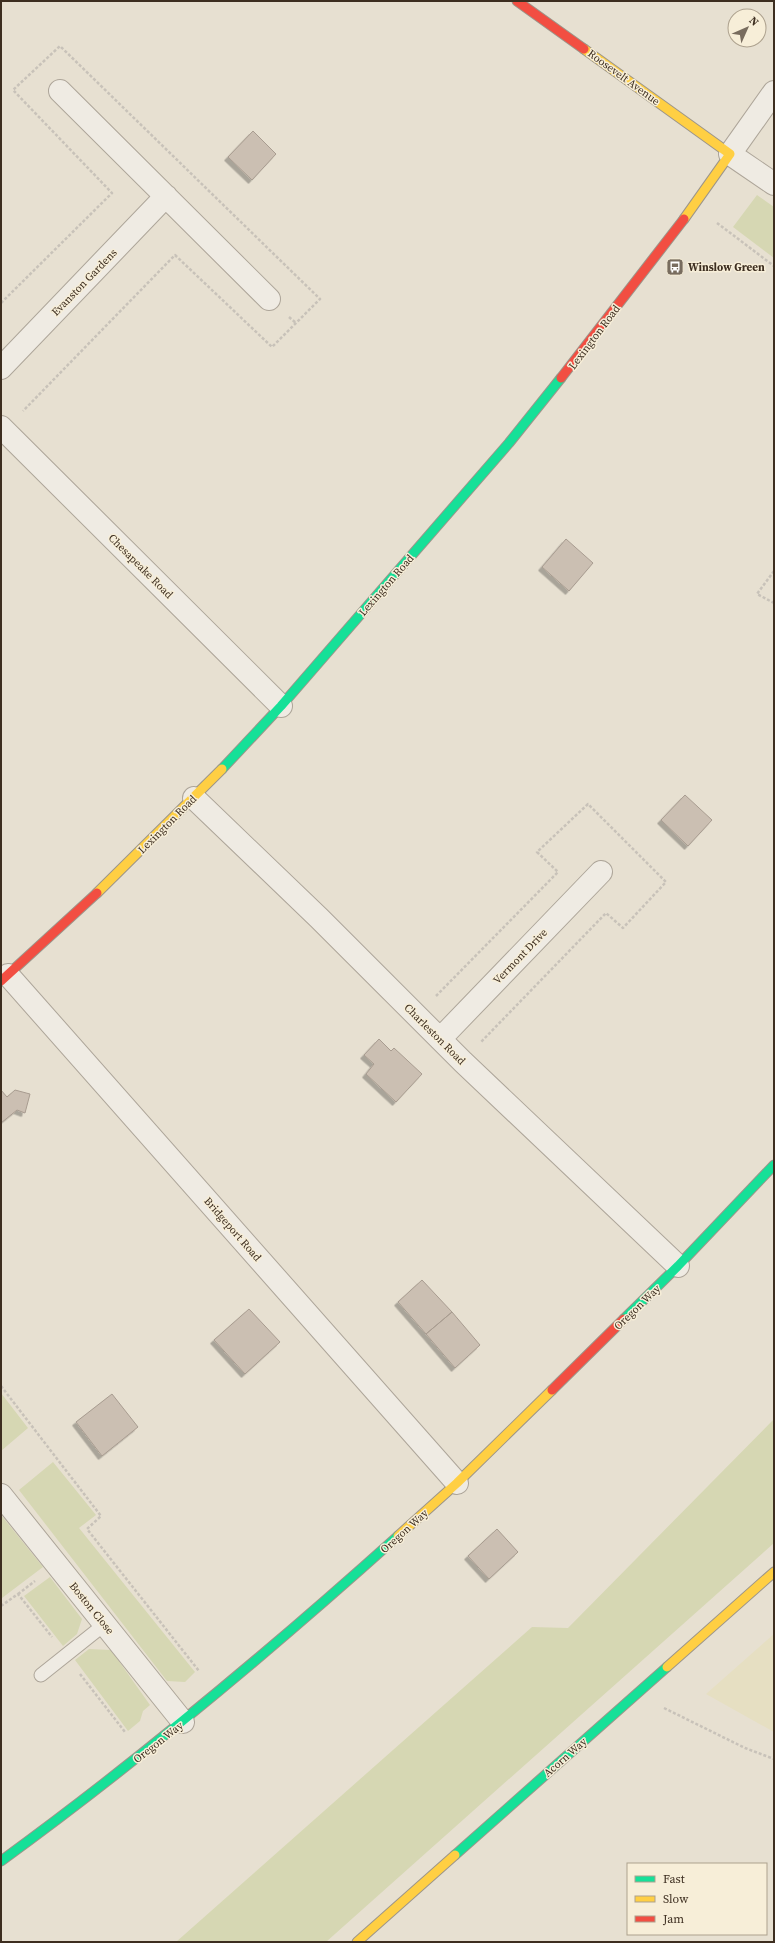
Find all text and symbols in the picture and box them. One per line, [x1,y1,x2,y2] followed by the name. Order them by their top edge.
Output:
[727,8,767,48] north arrow
[746,13,762,29] text: N
[585,46,663,109] street label: Roosevelt Avenue
[48,245,121,319] street label: Evanston Gardens
[665,257,685,277] bus stop icon: Winslow Green
[688,260,765,275] place label: Winslow Green
[565,301,624,373] street label: Lexington Road
[105,531,177,602] street label: Chesapeake Road
[355,551,418,619] street label: Lexington Road
[135,791,201,857] street label: Lexington Road
[490,925,551,987] street label: Vermont Drive
[401,1000,469,1069] street label: Charleston Road
[201,1194,265,1265] street label: Bridgeport Road
[611,1281,664,1333] street label: Oregon Way
[377,1506,432,1557] street label: Oregon Way
[66,1579,118,1638] street label: Boston Close
[130,1718,187,1767] street label: Oregon Way
[540,1734,591,1780] street label: Acorn Way
[627,1863,767,1935] legend
[663,1871,685,1887] text: Fast
[663,1891,689,1907] text: Slow
[662,1911,684,1927] text: Jam

